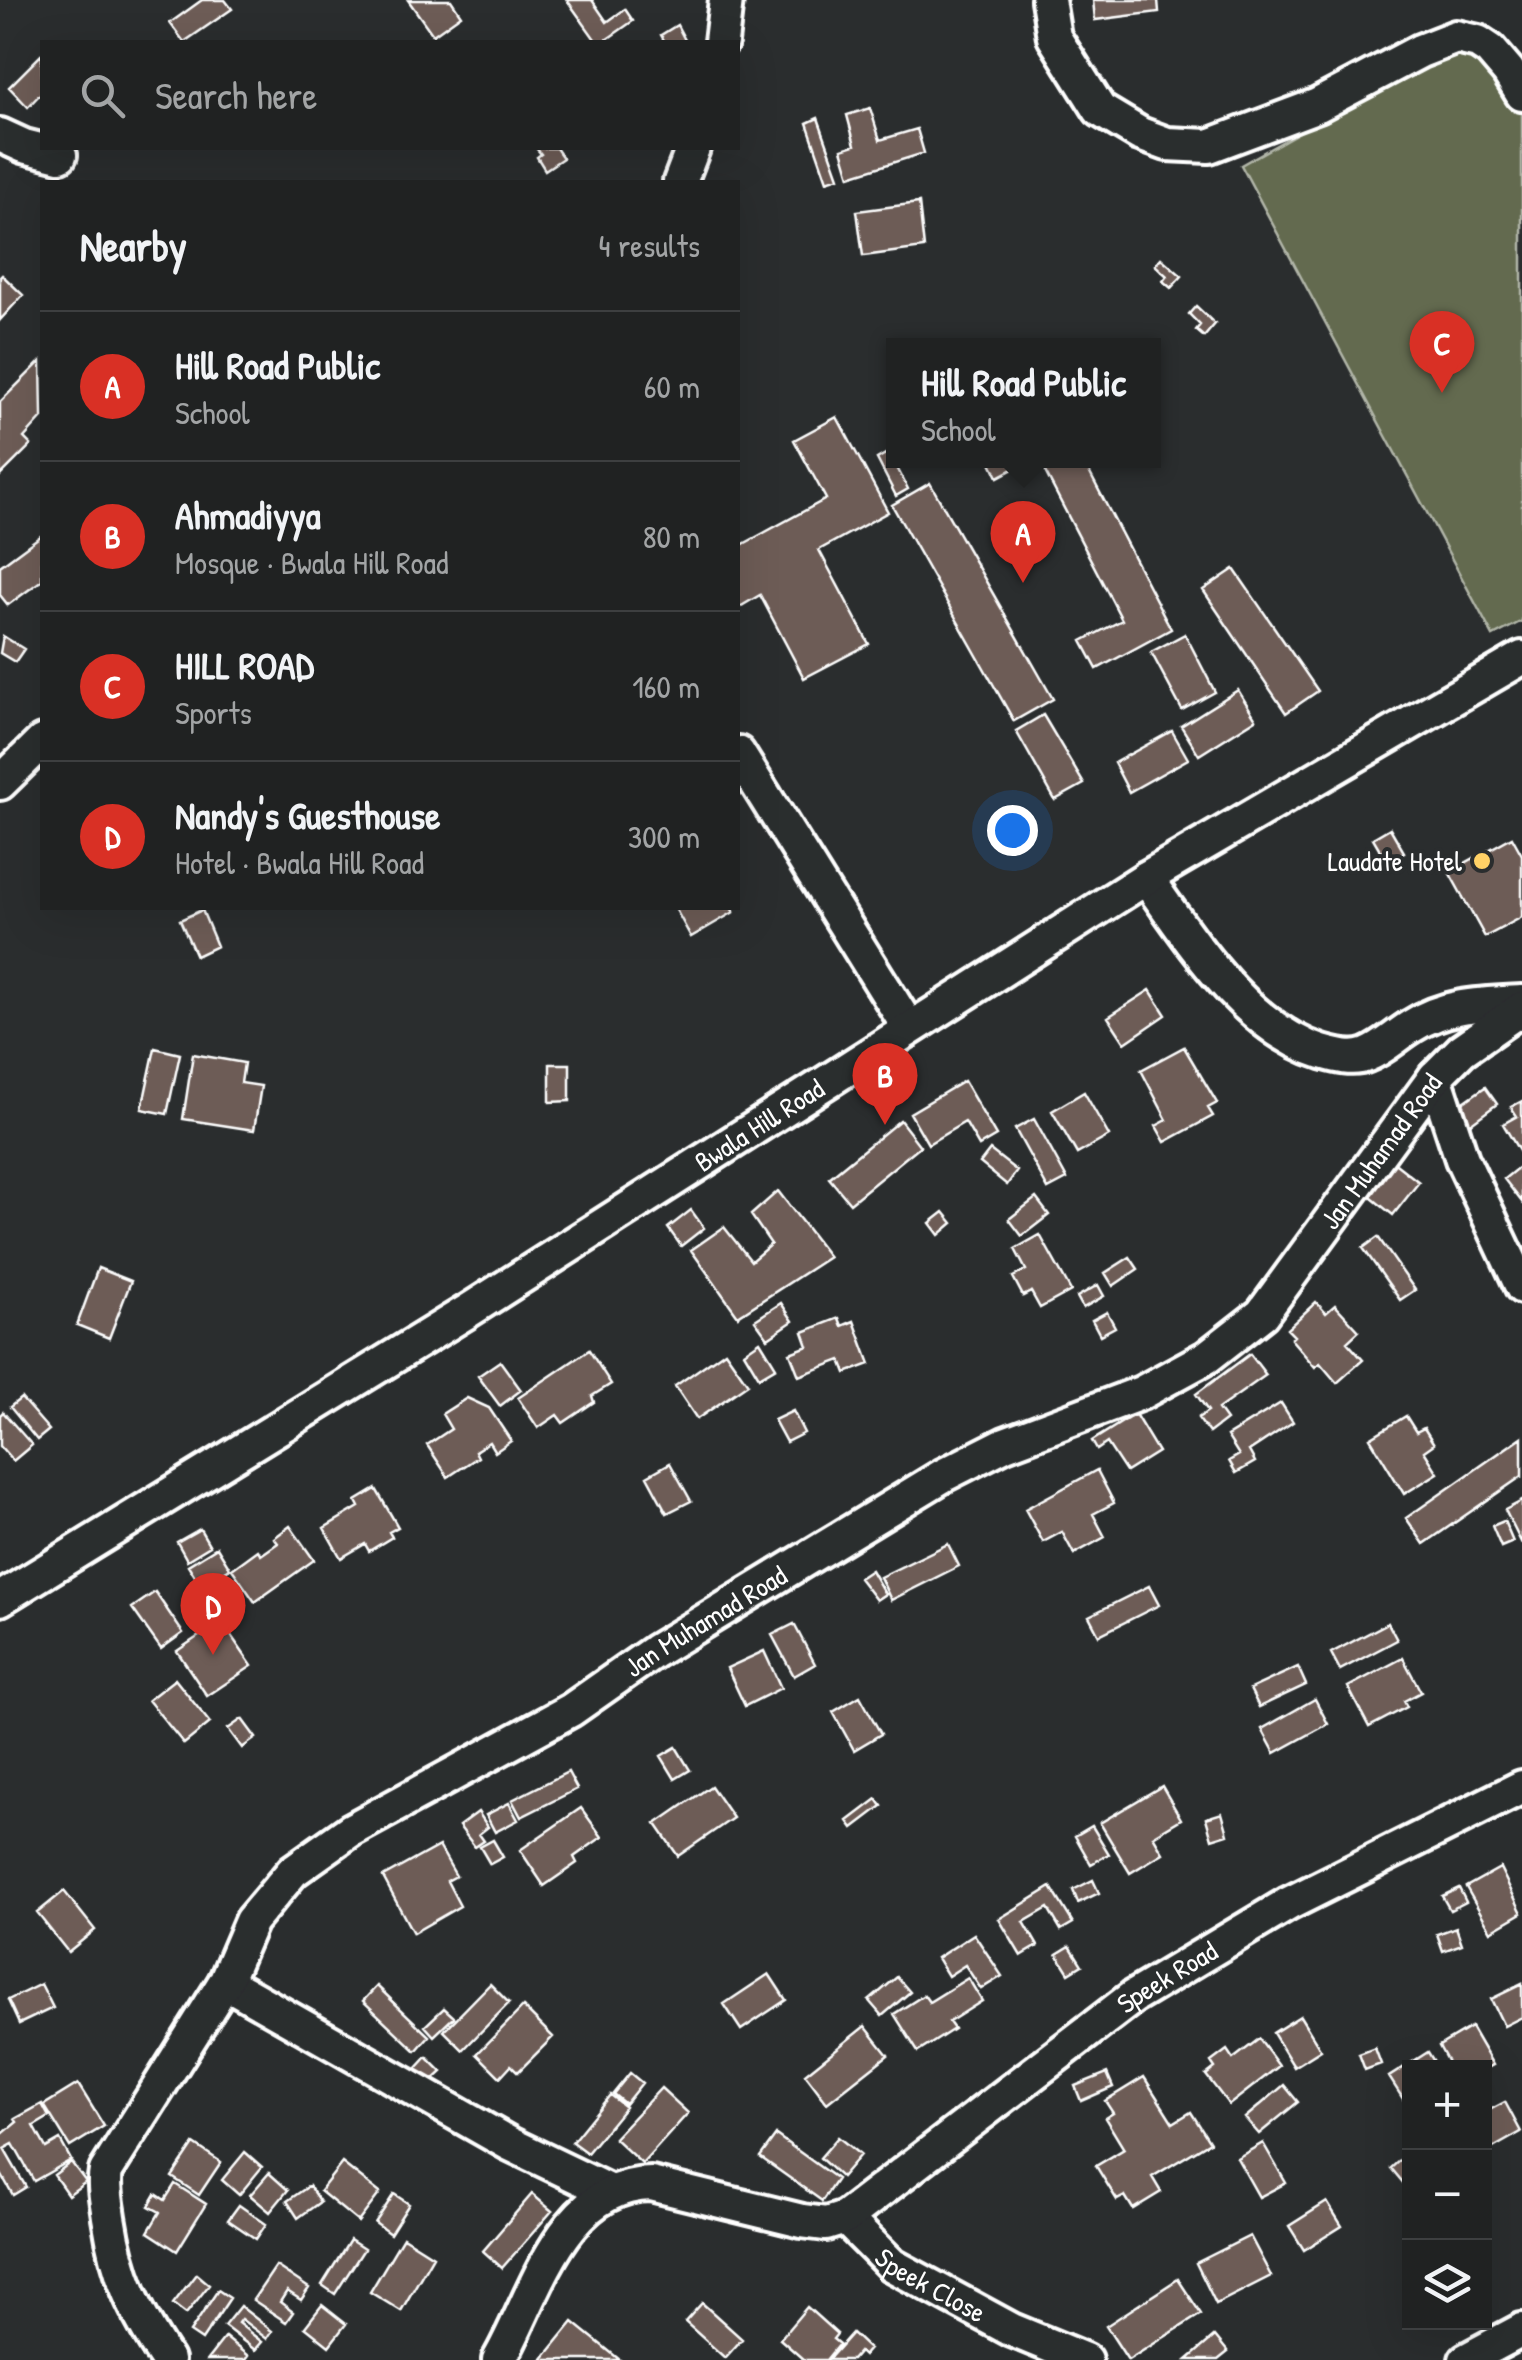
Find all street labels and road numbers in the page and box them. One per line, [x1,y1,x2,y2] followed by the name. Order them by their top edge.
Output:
[1311,1065,1451,1237] street label: Jan Muhamad Road
[687,1069,831,1181] street label: Bwala Hill Road
[617,1556,794,1686] street label: Jan Muhamad Road
[1109,1932,1224,2022] street label: Speek Road
[866,2239,993,2331] street label: Speek Close

